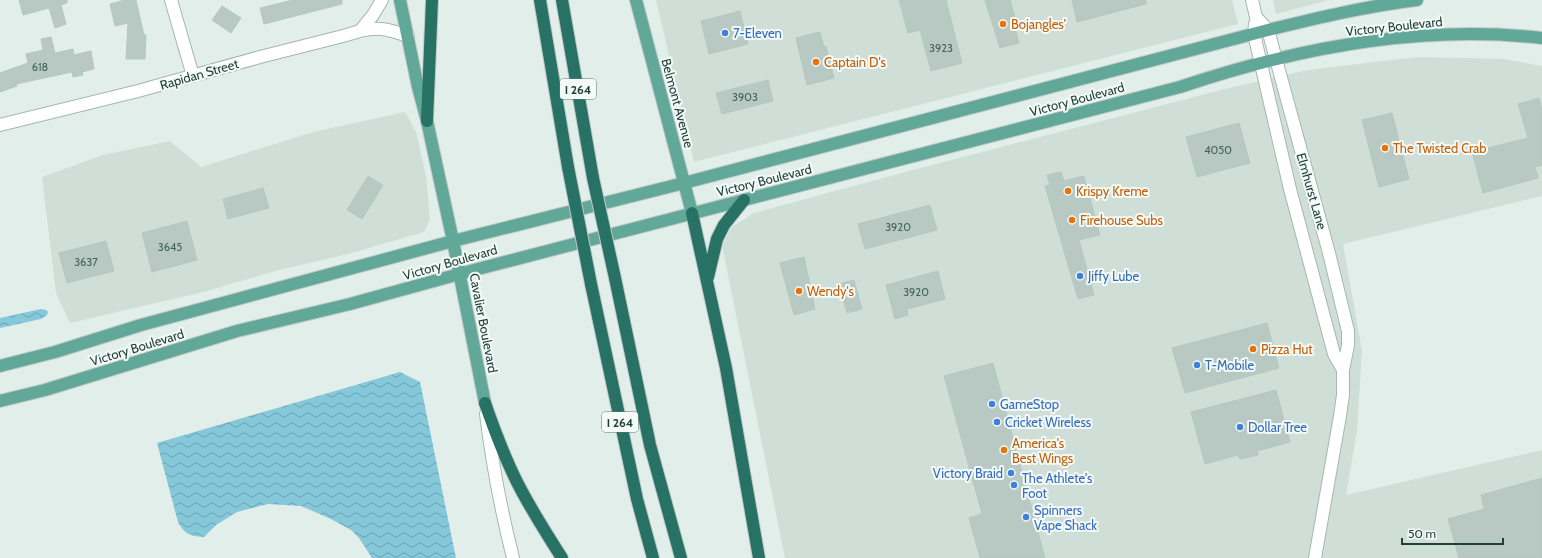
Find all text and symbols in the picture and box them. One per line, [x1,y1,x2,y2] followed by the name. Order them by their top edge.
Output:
[1345,13,1443,39] street label: Victory Boulevard
[1011,16,1066,33] place label: Bojangles'
[998,19,1008,29] marker: Bojangles'
[733,25,782,41] place label: 7-Eleven
[720,28,730,38] marker: 7-Eleven
[929,41,953,55] house number: 3923
[824,54,886,70] place label: Captain D's
[158,55,241,93] street label: Rapidan Street
[658,57,698,150] street label: Belmont Avenue
[811,57,821,67] marker: Captain D's
[32,60,48,74] house number: 618
[560,79,596,99] road number: I 264
[1028,79,1126,119] street label: Victory Boulevard
[732,90,758,104] house number: 3903
[1393,140,1487,156] place label: The Twisted Crab
[1204,143,1232,157] house number: 4050
[1380,143,1390,153] marker: The Twisted Crab
[1293,151,1331,231] street label: Elmhurst Lane
[715,160,813,200] street label: Victory Boulevard
[1076,183,1149,199] place label: Krispy Kreme
[1063,186,1073,196] marker: Krispy Kreme
[1080,212,1164,228] place label: Firehouse Subs
[1067,215,1077,225] marker: Firehouse Subs
[885,220,911,234] house number: 3920
[158,240,182,254] house number: 3645
[401,241,499,283] street label: Victory Boulevard
[74,255,98,269] house number: 3637
[1087,268,1139,284] place label: Jiffy Lube
[1075,271,1085,281] marker: Jiffy Lube
[466,272,502,374] street label: Cavalier Boulevard
[807,283,855,299] place label: Wendy's
[903,285,929,299] house number: 3920
[794,286,804,296] marker: Wendy's
[88,325,186,369] street label: Victory Boulevard
[1261,341,1313,357] place label: Pizza Hut
[1248,344,1258,354] marker: Pizza Hut
[1205,357,1254,373] place label: T-Mobile
[1192,360,1202,370] marker: T-Mobile
[1000,396,1059,412] place label: GameStop
[987,399,997,409] marker: GameStop
[602,412,638,432] road number: I 264
[1005,414,1092,430] place label: Cricket Wireless
[992,417,1002,427] marker: Cricket Wireless
[1248,419,1307,435] place label: Dollar Tree
[1235,422,1245,432] marker: Dollar Tree
[1012,435,1074,466] place label: America's Best Wings
[999,445,1009,455] marker: America's Best Wings
[933,465,1003,481] place label: Victory Braid
[1006,468,1016,478] marker: Victory Braid
[1022,470,1093,501] place label: The Athlete's Foot
[1009,480,1019,490] marker: The Athlete's Foot
[1034,502,1097,533] place label: Spinners Vape Shack
[1021,512,1031,522] marker: Spinners Vape Shack
[1402,520,1503,546] scale bar
[1408,526,1436,541] text: 50 m

